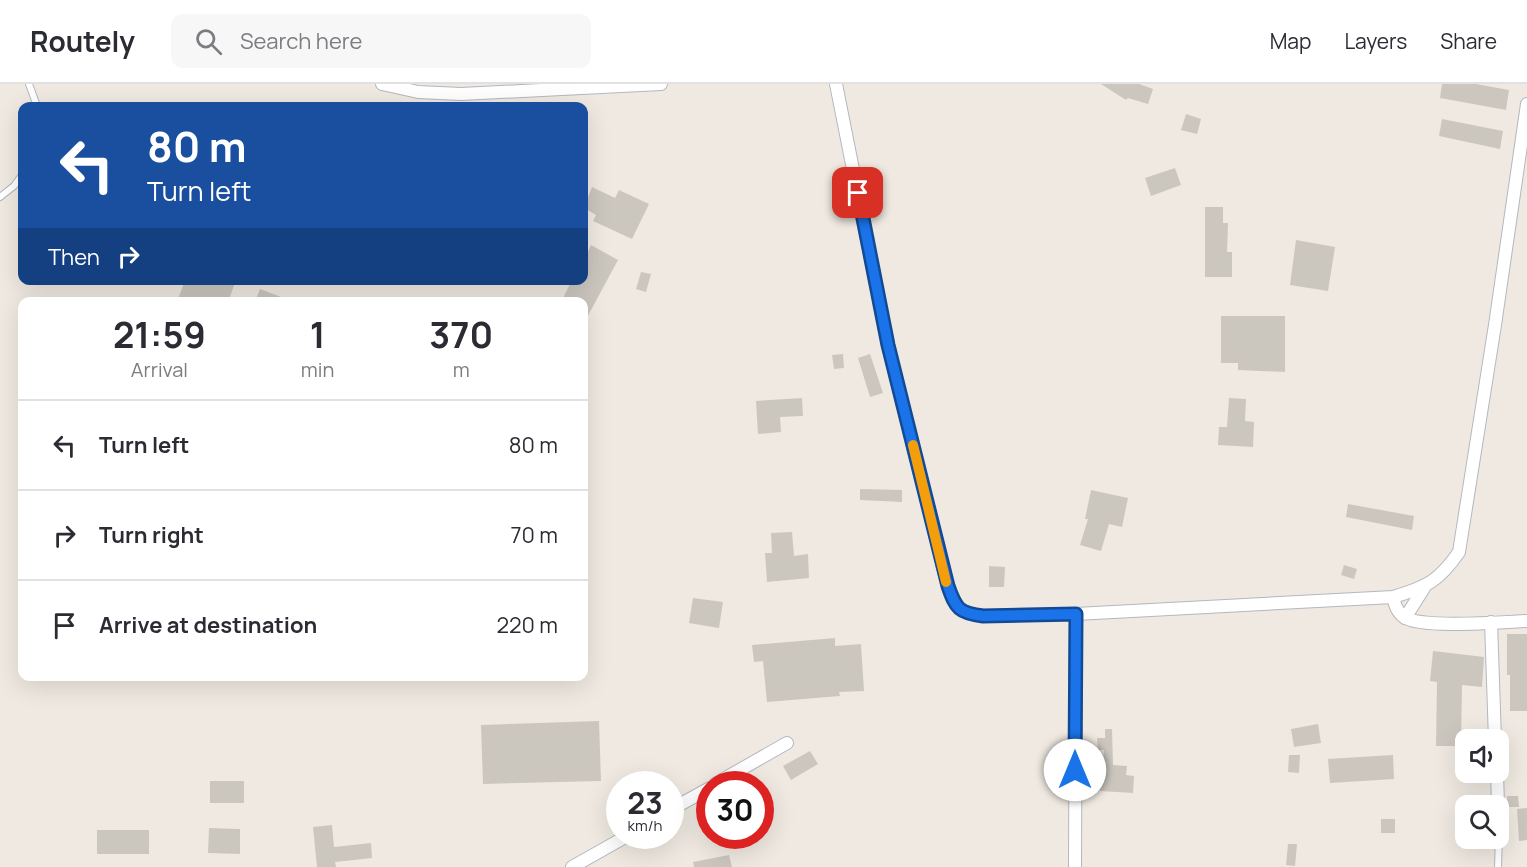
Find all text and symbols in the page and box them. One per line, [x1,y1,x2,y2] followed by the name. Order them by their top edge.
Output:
[171,14,591,68] search box
[30,22,135,60] text: Routely
[192,25,225,58] icon: search
[240,26,362,56] text: Search here
[1270,27,1311,55] text: Map
[1344,27,1407,55] text: Layers
[1440,27,1497,55] text: Share
[147,117,247,175] text: 80 m
[48,126,126,204] icon: left
[832,167,883,218] pin
[147,172,251,209] text: Turn left
[841,176,874,209] icon: arrive
[112,240,145,273] icon: right
[48,242,100,272] text: Then
[113,310,206,359] text: 21:59
[310,310,325,359] text: 1
[429,310,493,359] text: 370
[131,356,188,383] text: Arrival
[301,356,334,383] text: min
[453,356,470,383] text: m
[48,429,81,462] icon: left
[99,430,189,460] text: Turn left
[509,430,558,460] text: 80 m
[48,519,81,552] icon: right
[99,520,204,550] text: Turn right
[510,520,558,550] text: 70 m
[48,609,81,642] icon: arrive
[99,610,317,640] text: Arrive at destination
[496,610,558,640] text: 220 m
[1455,729,1509,849] map controls
[1455,729,1509,783] button: sound
[1043,738,1107,802] position arrow
[696,771,774,849] speed limit sign: 30
[627,782,663,823] text: 23
[1455,795,1509,849] button: search
[628,815,662,836] text: km/h

